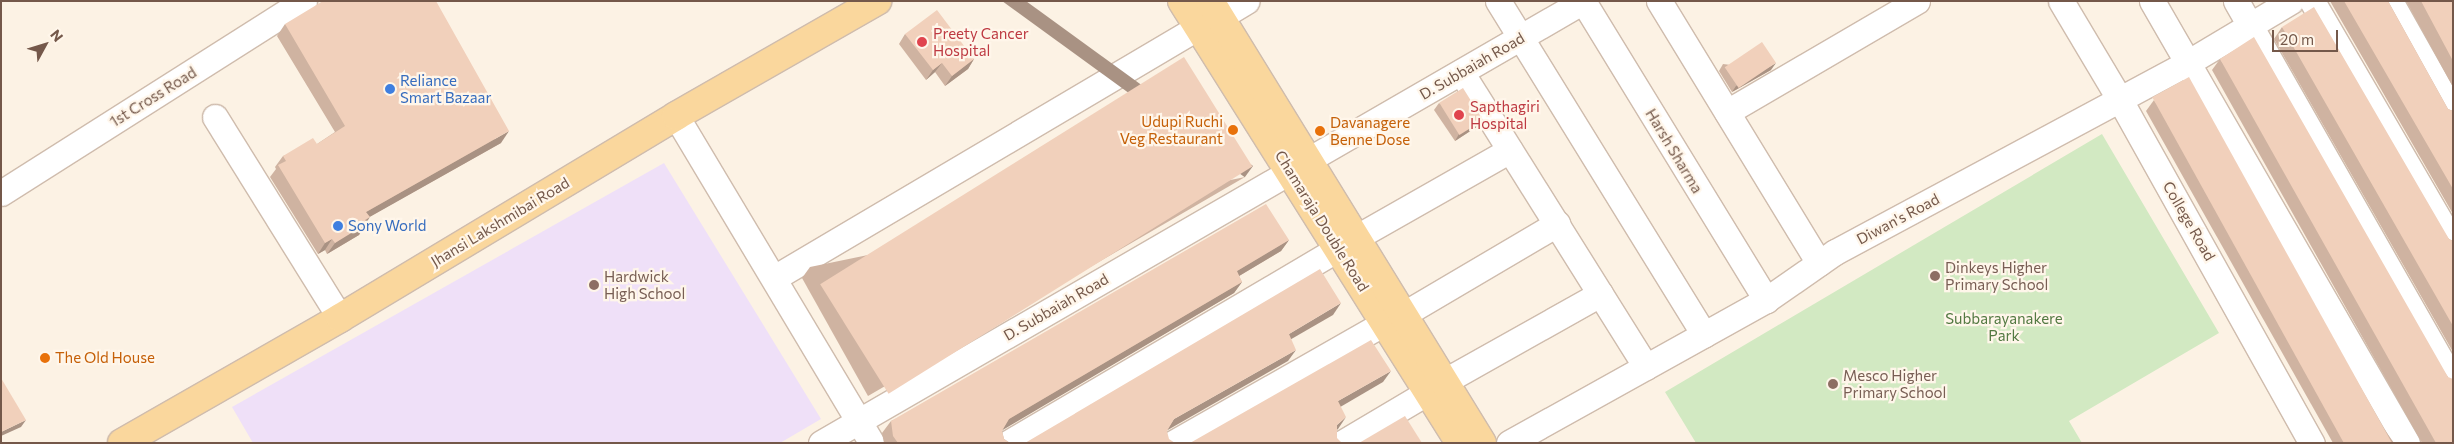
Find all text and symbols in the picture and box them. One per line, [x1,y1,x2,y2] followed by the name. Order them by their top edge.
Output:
[20,20,70,70] north arrow
[2274,20,2340,52] scale bar
[933,24,1029,59] place label: Preety Cancer Hospital
[47,26,67,45] text: N
[1416,29,1528,103] street label: D. Subbaiah Road
[2280,30,2314,48] text: 20 m
[915,35,929,49] marker: Preety Cancer Hospital
[106,63,200,131] street label: 1st Cross Road
[400,71,491,106] place label: Reliance Smart Bazaar
[384,83,396,95] marker: Reliance Smart Bazaar
[1470,97,1540,132] place label: Sapthagiri Hospital
[1642,106,1706,196] street label: Harsh Sharma
[1452,108,1466,122] marker: Sapthagiri Hospital
[1120,112,1223,147] place label: Udupi Ruchi Veg Restaurant
[1330,113,1410,148] place label: Davanagere Benne Dose
[1227,124,1239,136] marker: Udupi Ruchi Veg Restaurant
[1314,125,1326,137] marker: Davanagere Benne Dose
[1271,147,1373,295] street label: Chamaraja Double Road
[427,174,573,270] street label: Jhansi Lakshmibai Road
[2159,178,2219,264] street label: College Road
[1854,190,1942,248] street label: Diwan's Road
[348,217,426,235] place label: Sony World
[332,220,344,232] marker: Sony World
[1945,258,2048,293] place label: Dinkeys Higher Primary School
[604,267,685,302] place label: Hardwick High School
[1000,270,1112,344] street label: D. Subbaiah Road
[1929,270,1941,282] marker: Dinkeys Higher Primary School
[588,279,600,291] marker: Hardwick High School
[1945,309,2063,344] park label: Subbarayanakere Park
[55,349,155,367] place label: The Old House
[39,352,51,364] marker: The Old House
[1843,366,1946,401] place label: Mesco Higher Primary School
[1827,378,1839,390] marker: Mesco Higher Primary School

